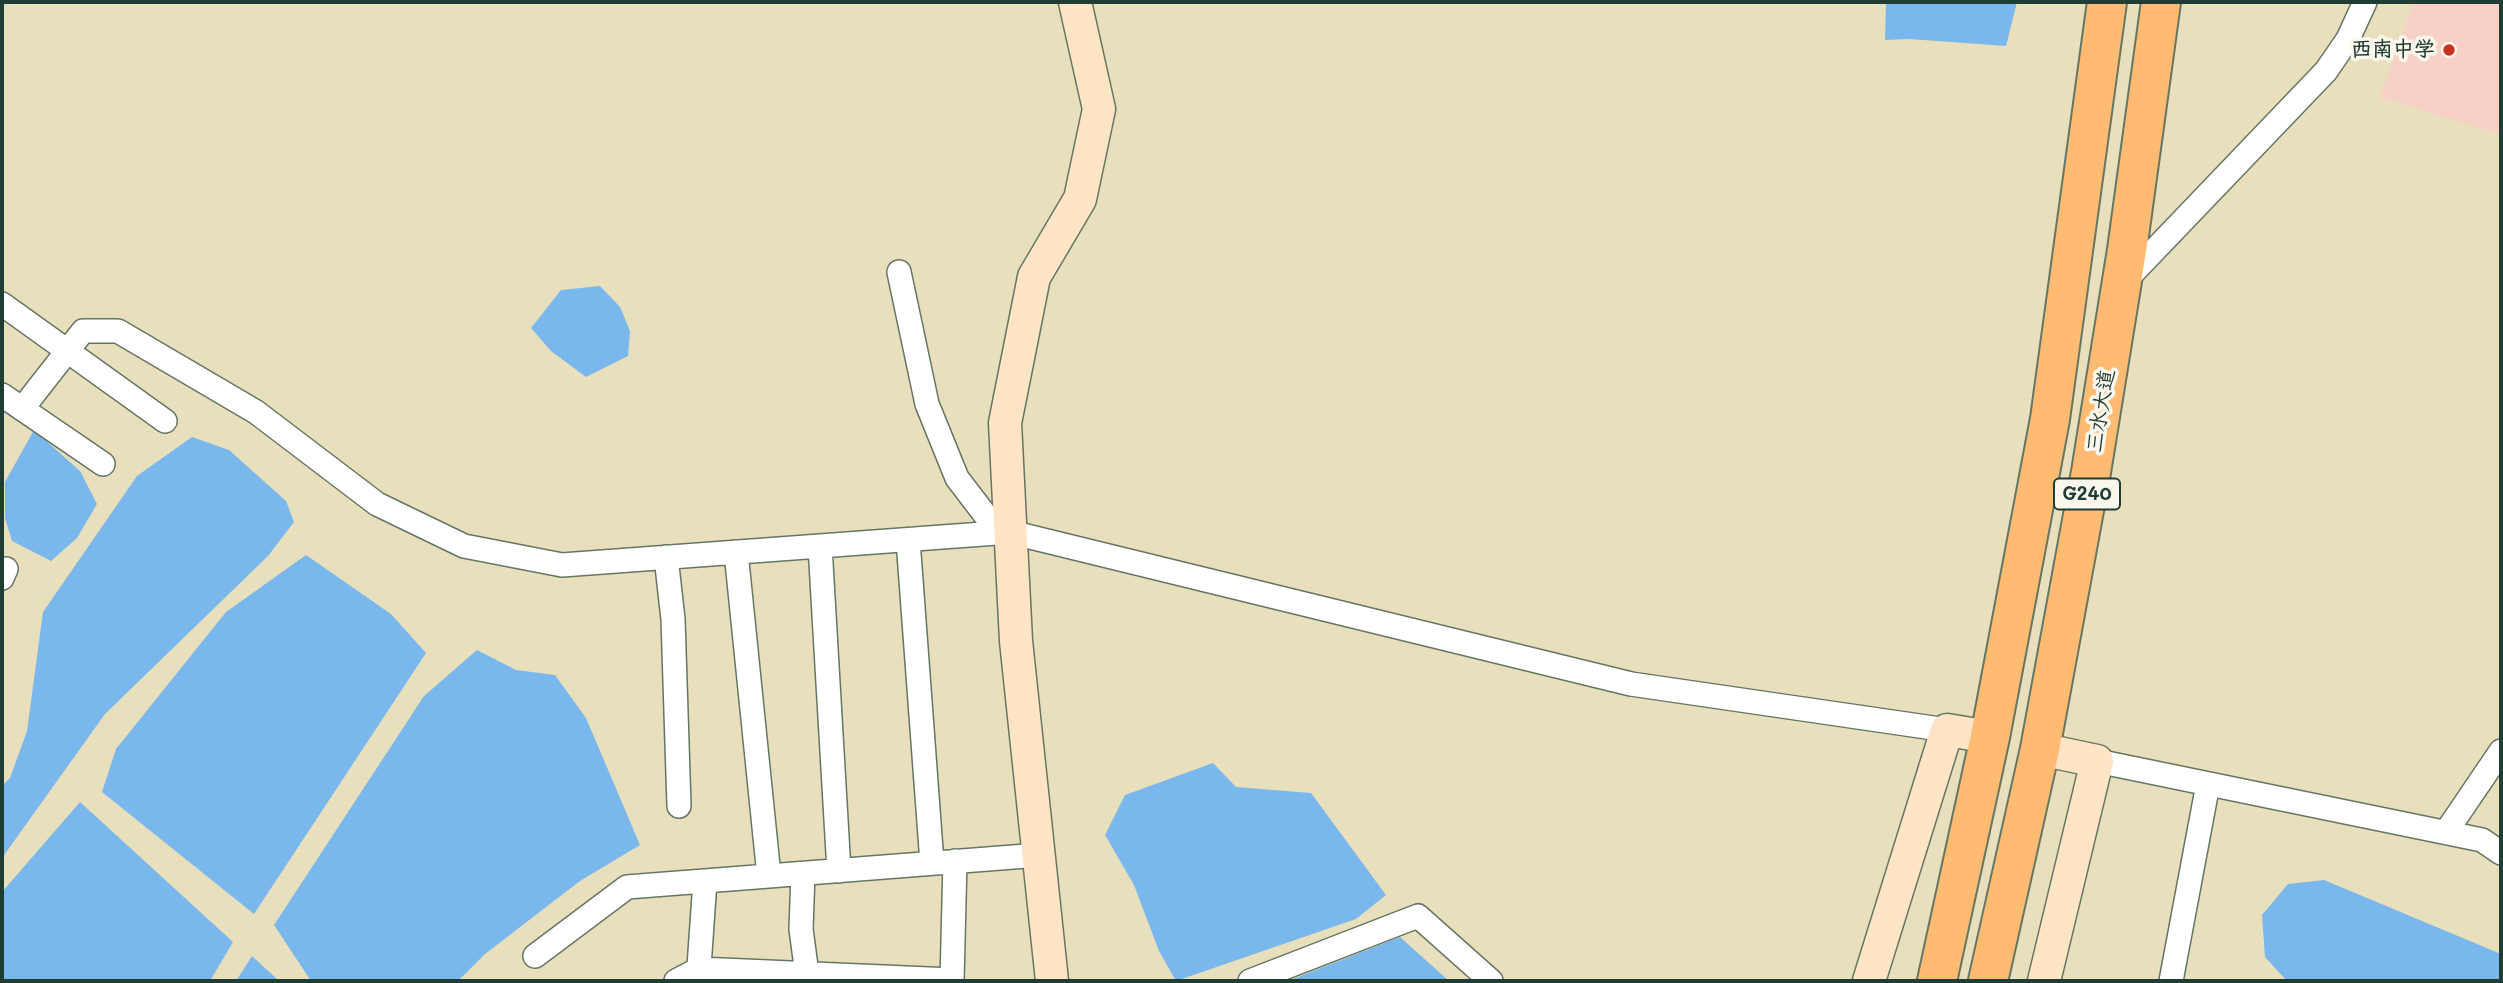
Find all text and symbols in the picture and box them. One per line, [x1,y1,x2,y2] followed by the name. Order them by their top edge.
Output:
[2351,37,2435,63] place label: 西南中学
[2441,42,2457,58] marker: 西南中学
[2082,368,2120,454] street label: 三水大道
[2054,478,2120,509] road number: G240

